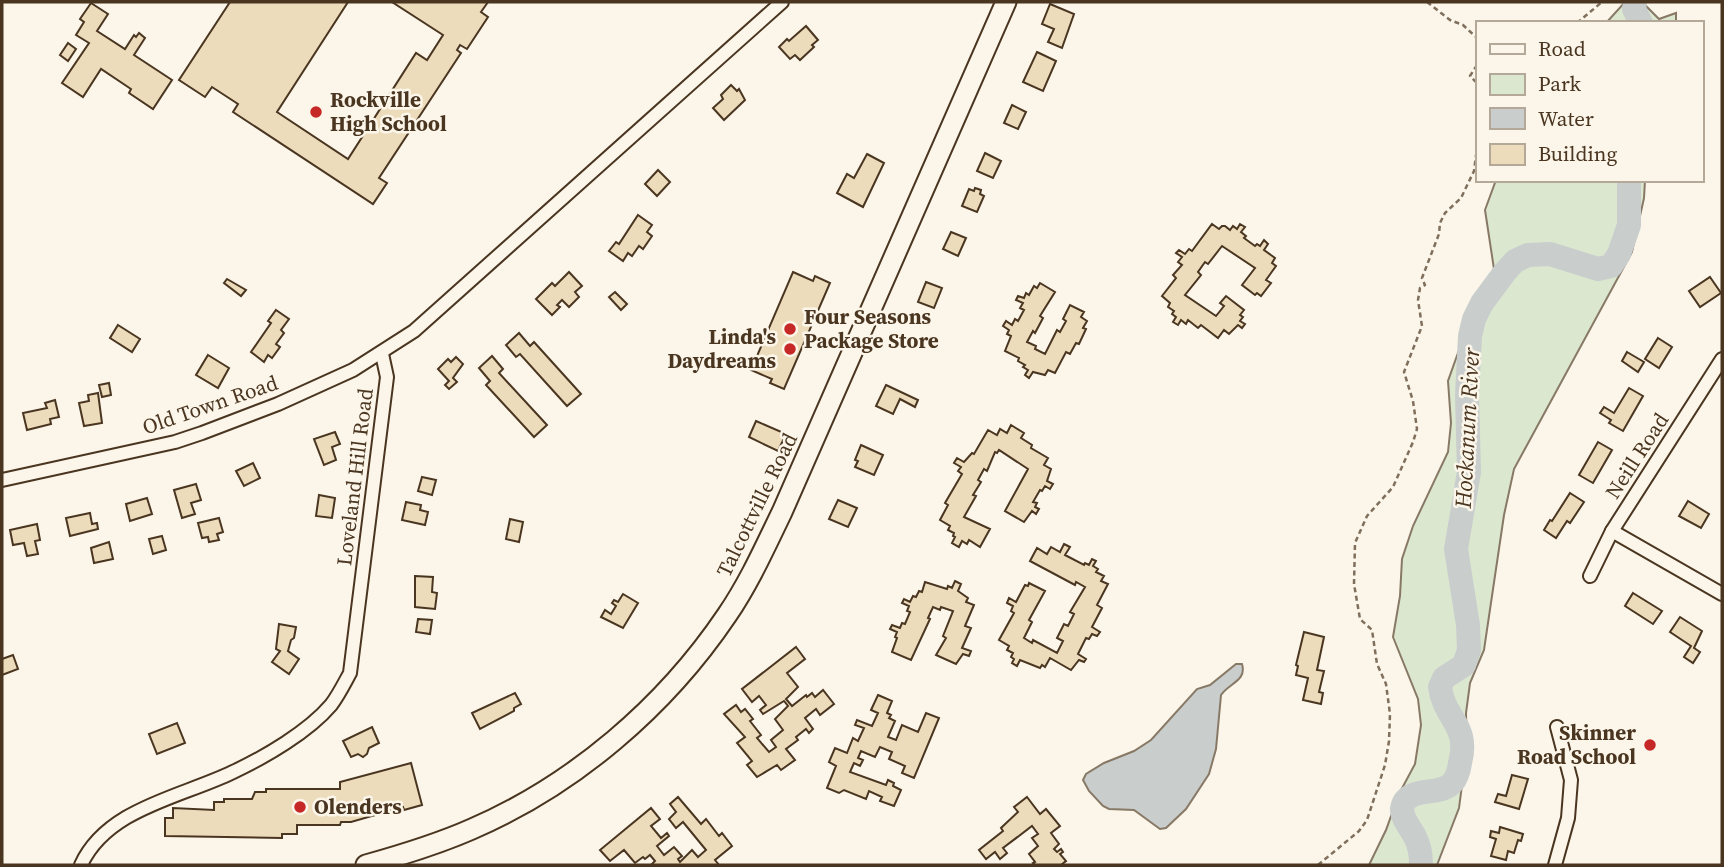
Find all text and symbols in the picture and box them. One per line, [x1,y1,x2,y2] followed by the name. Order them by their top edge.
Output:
[1476,21,1703,182] legend
[1538,34,1586,63] text: Road
[1538,69,1582,98] text: Park
[330,85,447,138] place label: Rockville High School
[308,104,324,120] marker: Rockville High School
[1538,104,1594,133] text: Water
[1538,139,1617,168] text: Building
[804,302,939,355] place label: Four Seasons Package Store
[782,321,798,337] marker: Four Seasons Package Store
[668,322,776,375] place label: Linda's Daydreams
[782,341,798,357] marker: Linda's Daydreams
[1447,346,1487,510] water label: Hockanum River
[138,368,282,441] street label: Old Town Road
[329,386,380,567] street label: Loveland Hill Road
[1598,407,1675,504] street label: Neill Road
[709,428,804,582] street label: Talcottville Road
[1517,718,1636,771] place label: Skinner Road School
[1642,737,1658,753] marker: Skinner Road School
[314,792,402,821] place label: Olenders
[292,799,308,815] marker: Olenders

